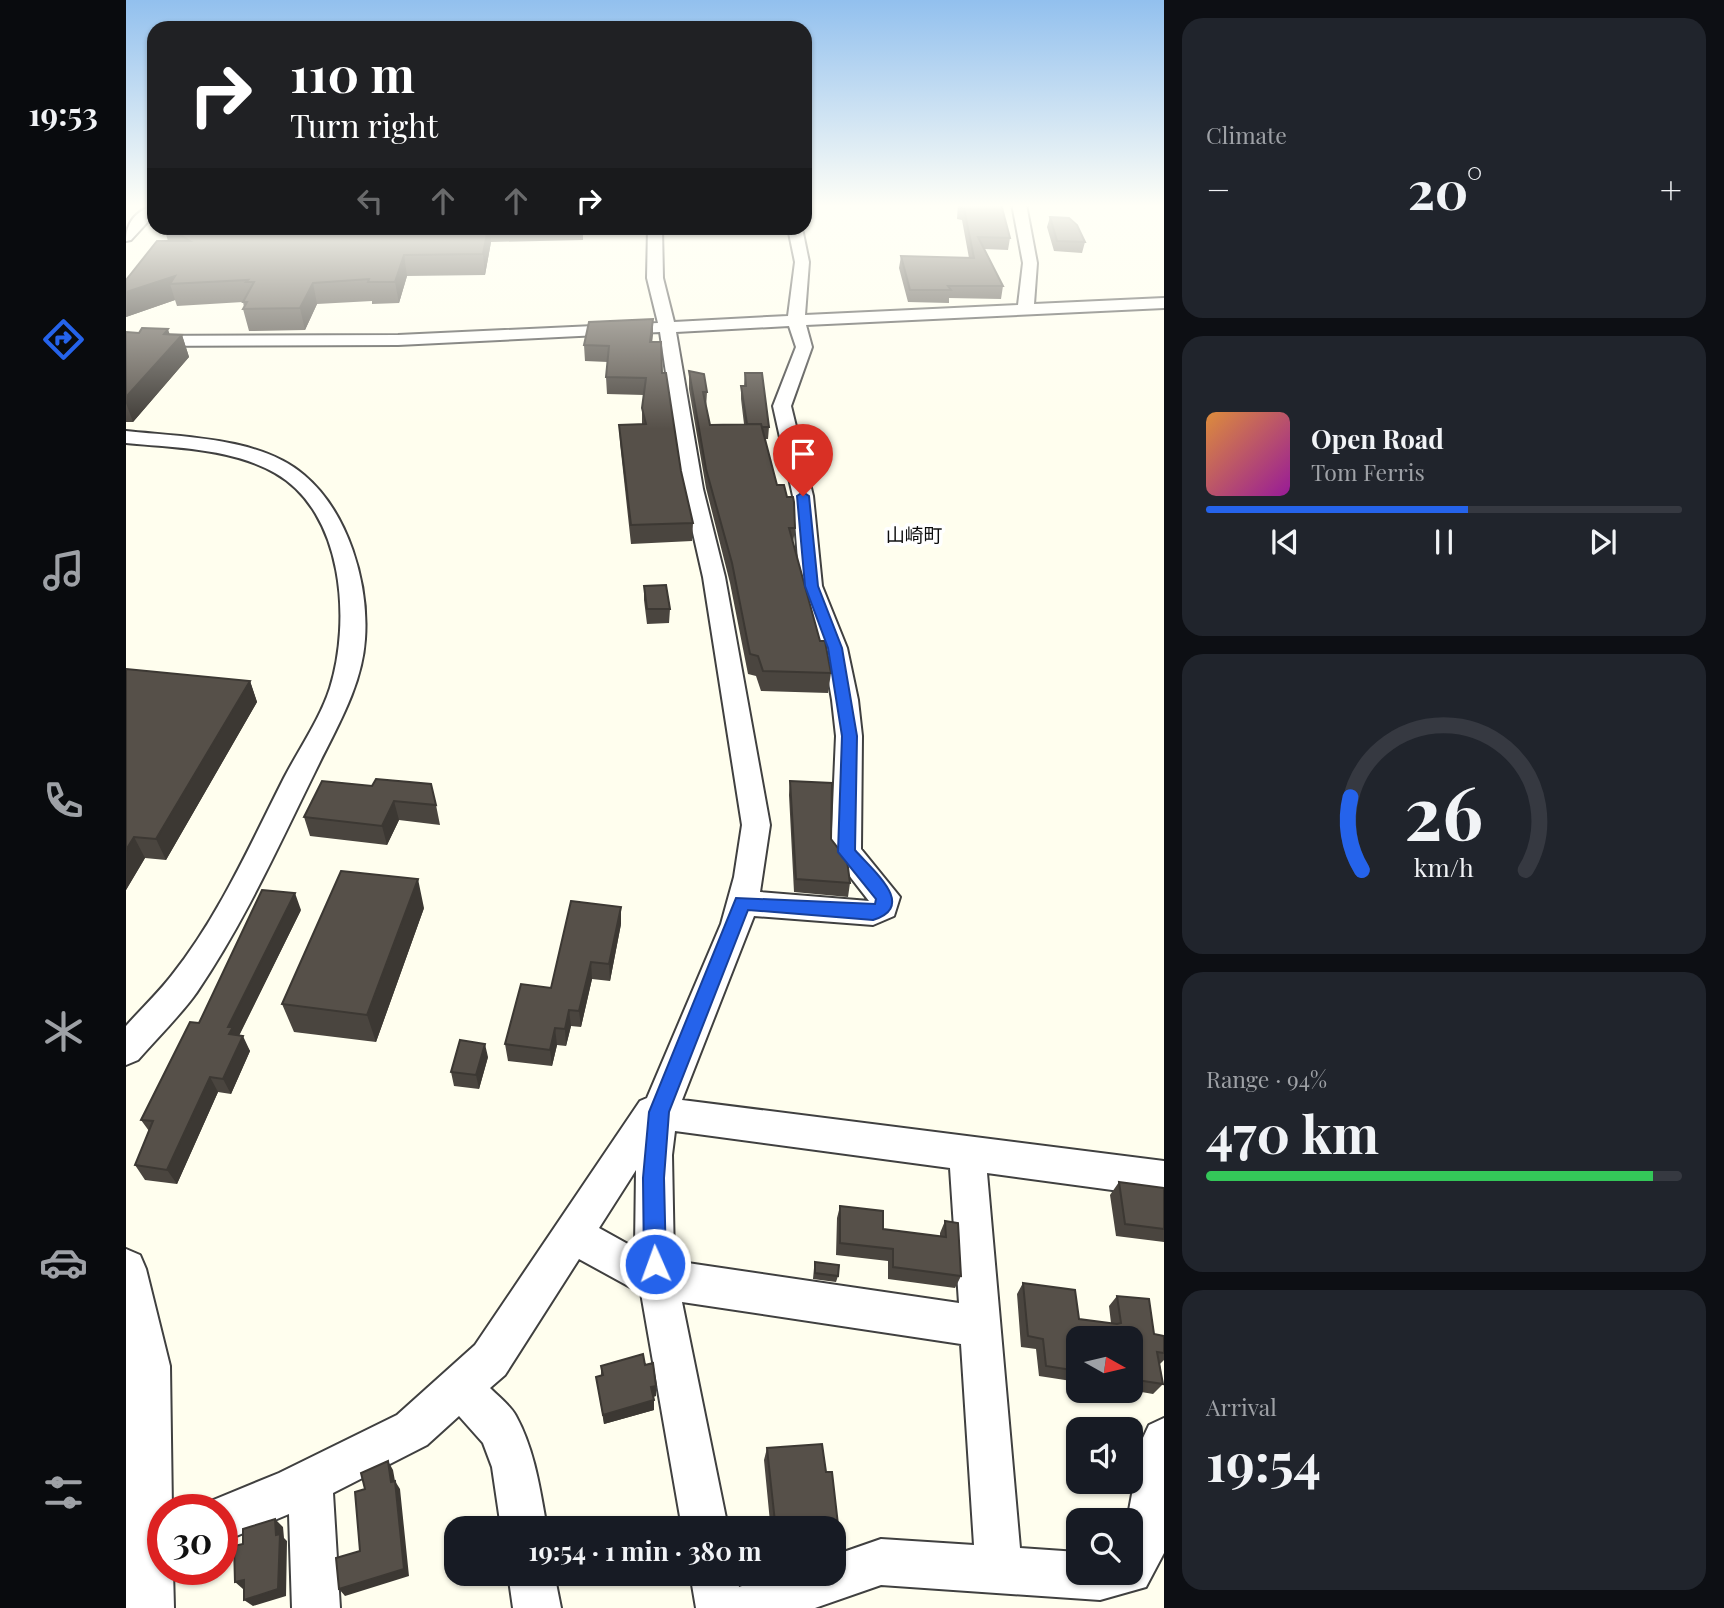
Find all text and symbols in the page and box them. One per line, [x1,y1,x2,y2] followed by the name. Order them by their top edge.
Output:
[290,40,415,105] text: 110 m
[175,49,266,140] icon: right
[28,91,98,134] text: 19:53
[290,103,438,146] text: Turn right
[1206,119,1287,150] text: Climate
[1408,154,1483,223] text: 20°
[1206,163,1231,214] text: −
[1660,163,1682,214] text: +
[351,182,389,220] icon: left
[424,182,462,220] icon: ahead
[497,182,535,220] icon: ahead
[570,182,608,220] icon: right
[39,315,88,364] icon: directions
[1311,421,1444,456] text: Open Road
[773,424,833,496] pin
[784,435,822,473] icon: arrive
[1311,456,1425,487] text: Tom Ferris
[885,521,943,547] district label: 山崎町
[1266,523,1304,561] icon: previous
[1425,523,1463,561] icon: pause
[1584,523,1622,561] icon: next
[39,546,88,595] icon: music
[1405,761,1483,858] text: 26
[39,776,88,825] icon: phone
[1414,850,1474,883] text: km/h
[39,1007,88,1056] icon: climate
[1206,1063,1327,1094] text: Range · 94%
[1206,1098,1379,1167] text: 470 km
[618,1227,692,1301] position arrow
[39,1238,88,1287] icon: car
[1066,1326,1143,1404] north arrow
[1066,1326,1143,1585] map controls
[1206,1391,1277,1422] text: Arrival
[1066,1417,1143,1494] button: sound
[1206,1426,1321,1495] text: 19:54
[39,1468,88,1517] icon: filters
[147,1494,238,1585] speed limit sign: 30
[1066,1508,1143,1585] button: search
[528,1533,762,1568] text: 19:54 · 1 min · 380 m

